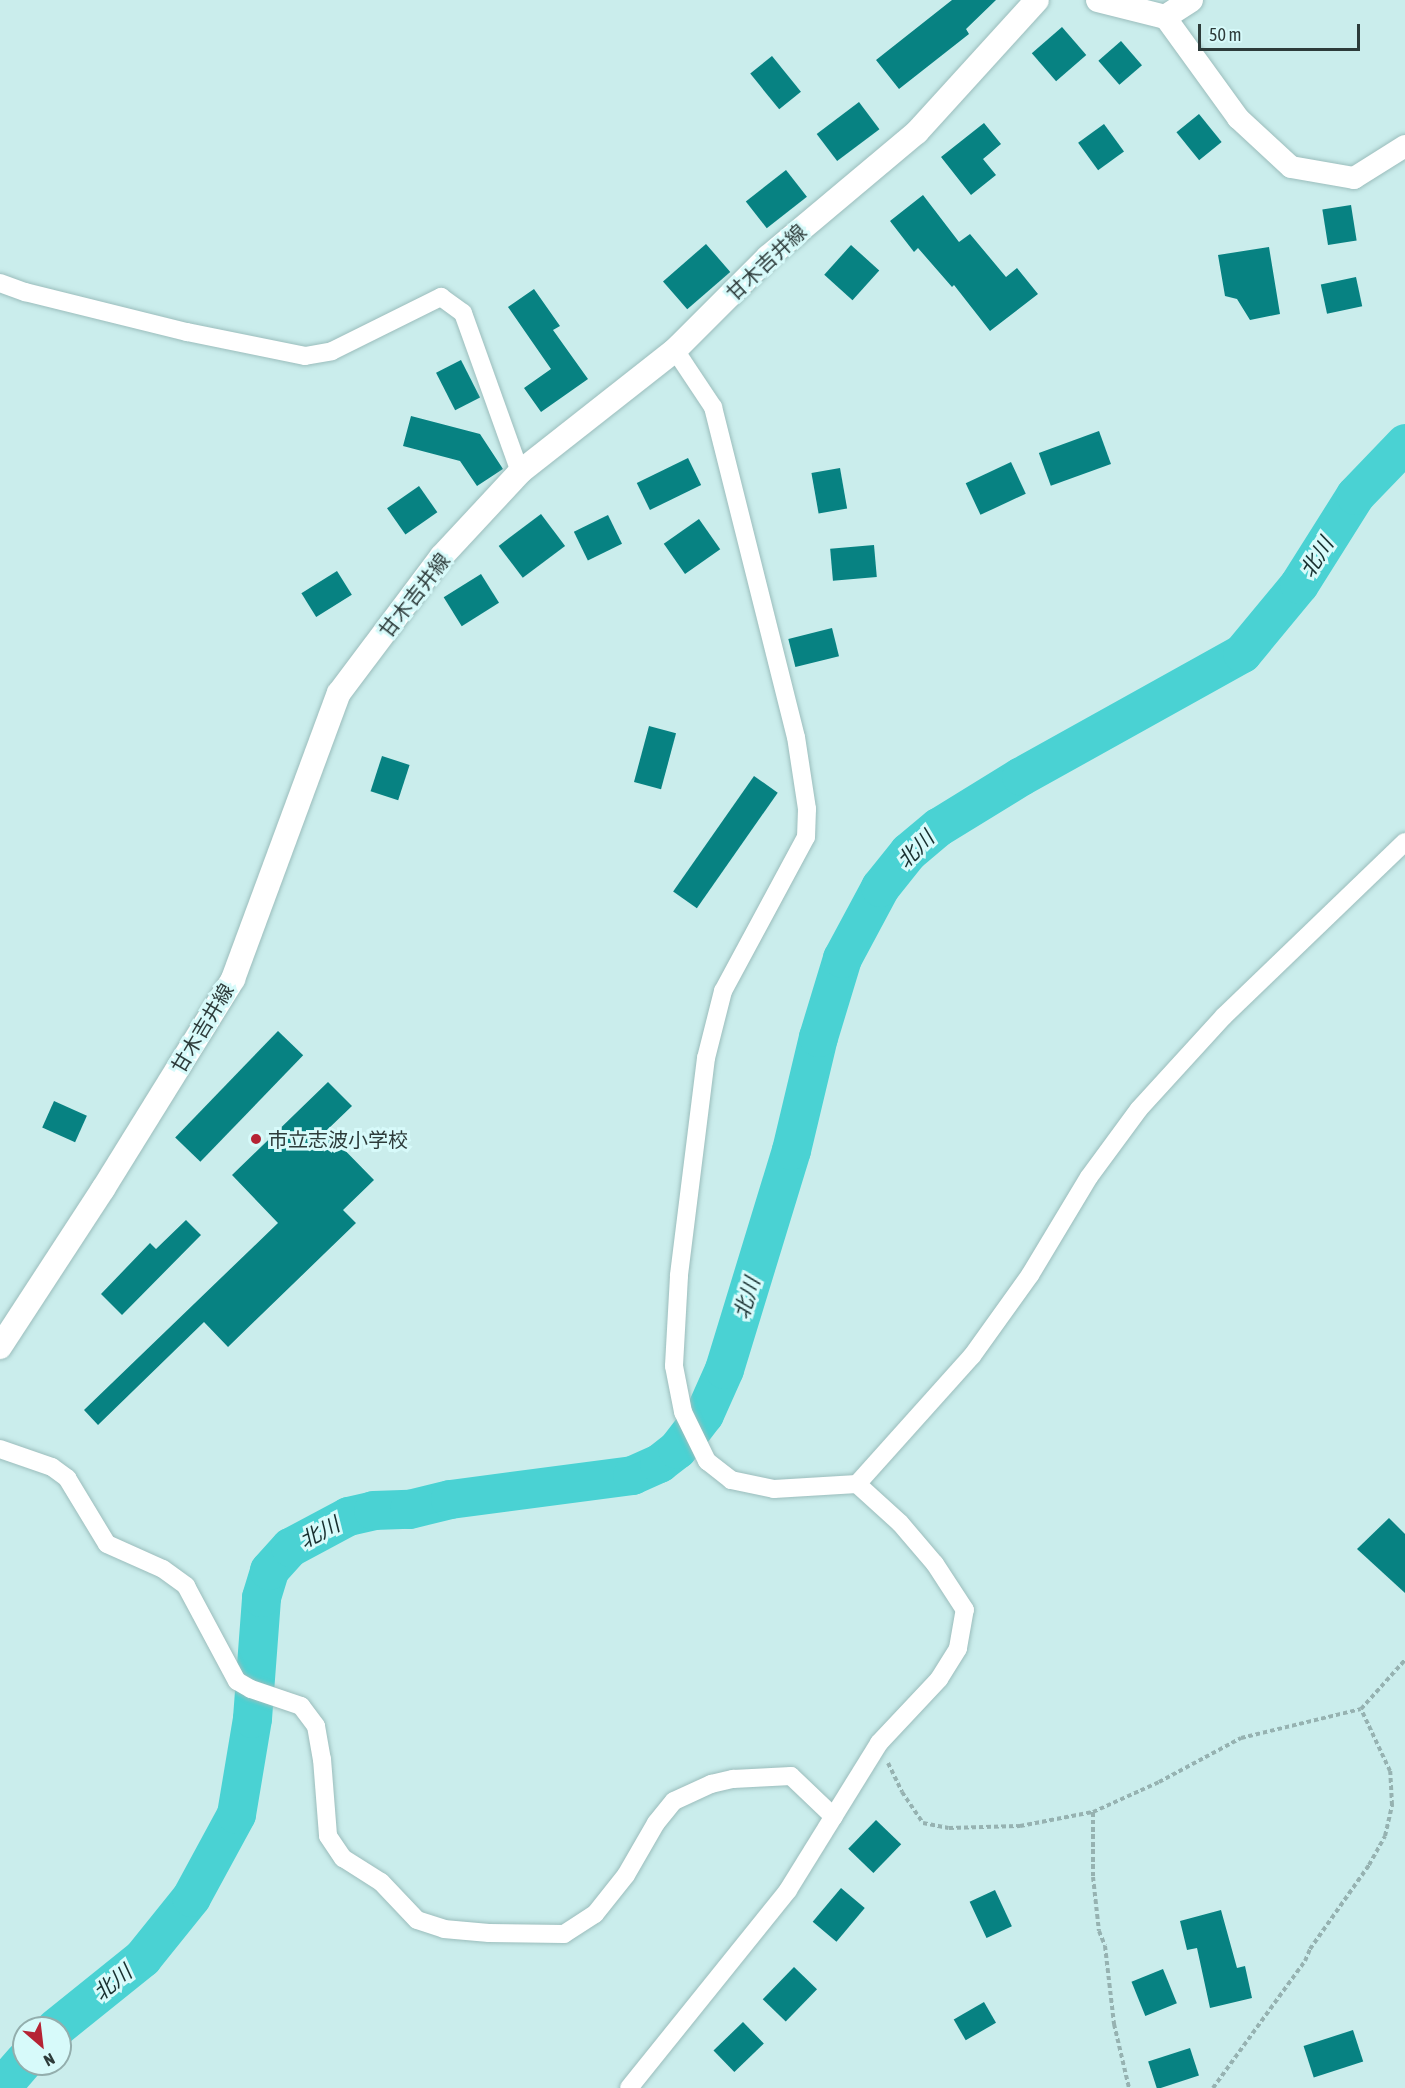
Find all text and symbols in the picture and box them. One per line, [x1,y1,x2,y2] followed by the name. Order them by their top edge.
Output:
[1201,12,1363,50] scale bar
[1209,24,1241,45] text: 50 m
[721,219,811,305] street label: 甘木吉井線
[1294,533,1338,581] water label: 北川
[374,548,454,642] street label: 甘木吉井線
[891,825,939,873] water label: 北川
[166,979,238,1077] street label: 甘木吉井線
[268,1127,408,1151] place label: 市立志波小学校
[249,1132,263,1146] marker: 市立志波小学校
[728,1274,764,1322] water label: 北川
[295,1511,343,1553] water label: 北川
[88,1959,136,2005] water label: 北川
[12,2016,72,2076] north arrow
[41,2050,58,2070] text: N

